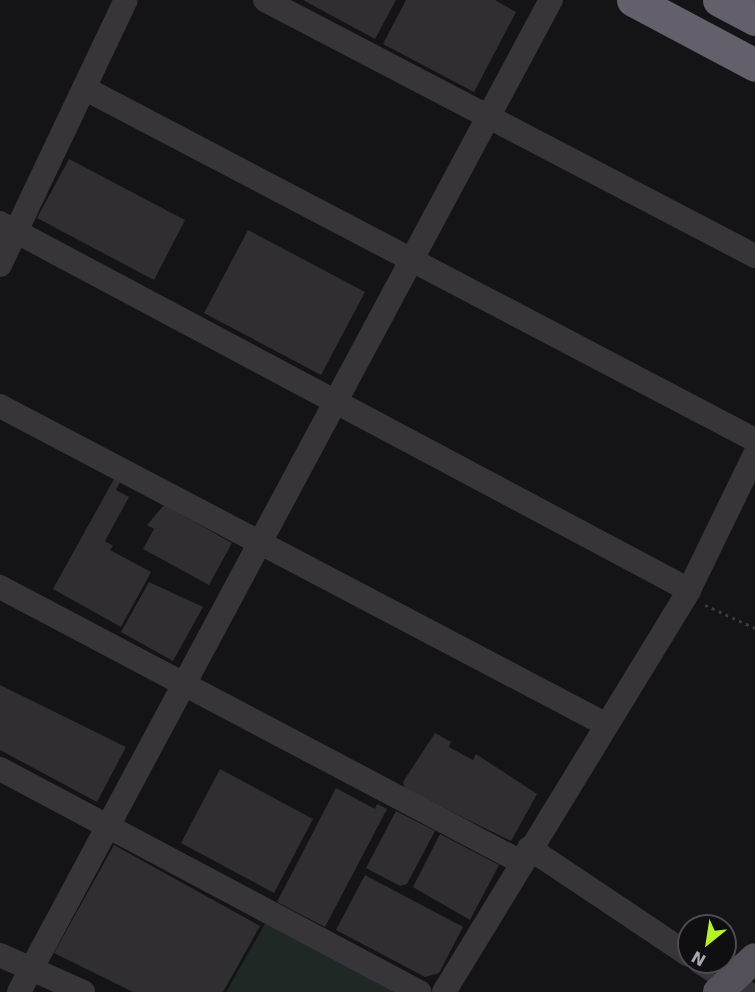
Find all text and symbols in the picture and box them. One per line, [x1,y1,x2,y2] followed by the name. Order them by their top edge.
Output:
[677,914,737,974] north arrow
[688,947,709,970] text: N

